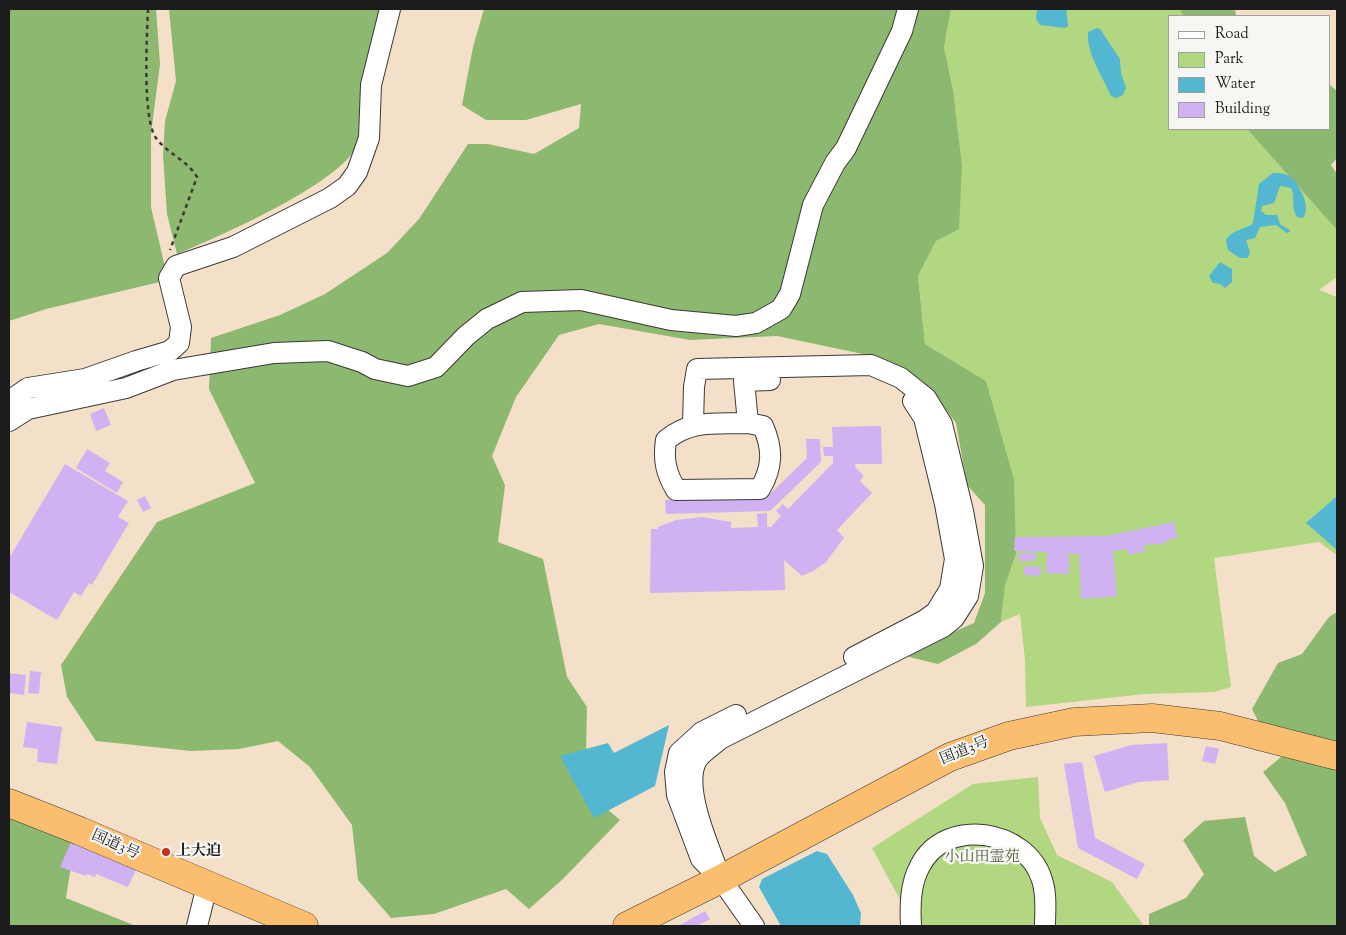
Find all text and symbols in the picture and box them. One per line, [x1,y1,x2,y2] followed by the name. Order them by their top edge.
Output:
[1168,15,1331,130] legend
[1215,24,1249,45] text: Road
[1215,49,1244,70] text: Park
[1215,74,1255,95] text: Water
[1215,99,1270,120] text: Building
[938,734,992,770] street label: 国道3号
[88,827,142,865] street label: 国道3号
[176,843,221,861] place label: 上大迫
[160,846,172,858] marker: 上大迫
[945,849,1019,867] park label: 小山田霊苑

